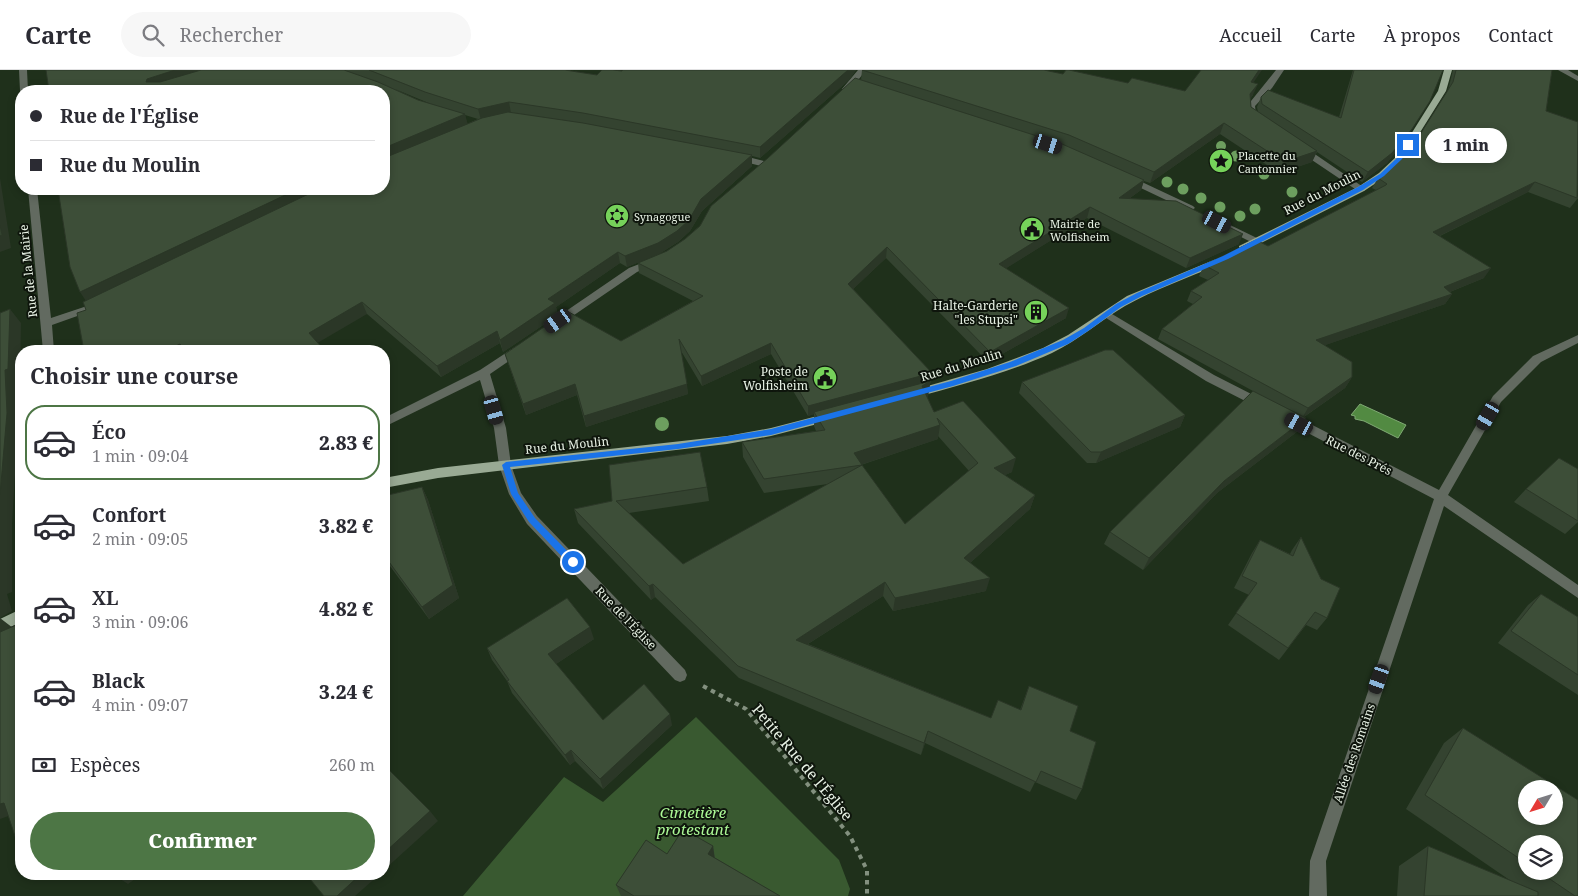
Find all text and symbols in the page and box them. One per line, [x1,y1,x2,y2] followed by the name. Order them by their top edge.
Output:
[121,12,471,57] search box
[25,18,91,51] text: Carte
[139,21,167,49] icon: search
[179,22,283,48] text: Rechercher
[1219,23,1282,47] text: Accueil
[1310,23,1355,47] text: Carte
[1383,23,1460,47] text: À propos
[1488,23,1553,47] text: Contact
[60,103,199,129] text: Rue de l'Église
[1426,128,1508,162] callout: 1 min
[1031,132,1064,156] car
[1397,134,1419,156] route end
[1443,134,1489,156] text: 1 min
[1208,148,1234,174] place icon: Placette du Cantonnier
[1238,148,1298,176] place label: Placette du Cantonnier
[60,152,200,178] text: Rue du Moulin
[1281,165,1364,219] street label: Rue du Moulin
[604,203,630,229] synagogue icon: Synagogue
[634,209,690,224] place label: Synagogue
[1200,209,1233,235] car
[1019,216,1045,242] public building icon: Mairie de Wolfisheim
[1050,216,1110,244] place label: Mairie de Wolfisheim
[15,224,41,318] street label: Rue de la Mairie
[933,297,1018,328] place label: Halte-Garderie "les Stupsi"
[1023,299,1049,325] building icon: Halte-Garderie "les Stupsi"
[541,306,574,336] car
[918,344,1004,385] street label: Rue du Moulin
[30,360,238,390] text: Choisir une course
[743,363,808,394] place label: Poste de Wolfisheim
[812,365,838,391] public building icon: Poste de Wolfisheim
[482,394,505,426] car
[1474,399,1501,433] car
[1282,410,1315,438] car
[92,419,126,445] text: Éco
[32,420,77,465] icon: car
[319,430,373,456] text: 2.83 €
[1323,431,1395,479] street label: Rue des Prés
[524,432,610,458] street label: Rue du Moulin
[92,445,188,467] text: 1 min · 09:04
[92,502,166,528] text: Confort
[32,503,77,548] icon: car
[319,513,373,539] text: 3.82 €
[92,528,188,550] text: 2 min · 09:05
[562,551,584,573] route start
[592,583,660,653] street label: Rue de l'Église
[92,585,118,611] text: XL
[32,586,77,631] icon: car
[319,596,373,622] text: 4.82 €
[92,611,188,633] text: 3 min · 09:06
[1367,662,1390,696] car
[92,668,145,694] text: Black
[32,669,77,714] icon: car
[319,679,373,705] text: 3.24 €
[92,694,188,716] text: 4 min · 09:07
[748,699,858,825] street label: Petite Rue de l'Église
[1329,701,1379,805] street label: Allée des Romains
[30,751,58,779] icon: cash
[70,752,140,778] text: Espèces
[329,754,375,776] text: 260 m
[1518,780,1562,825] north arrow
[1518,780,1563,880] map controls
[656,802,730,839] park label: Cimetière protestant
[30,812,375,870] button: Confirmer
[1518,835,1563,880] button: layers

